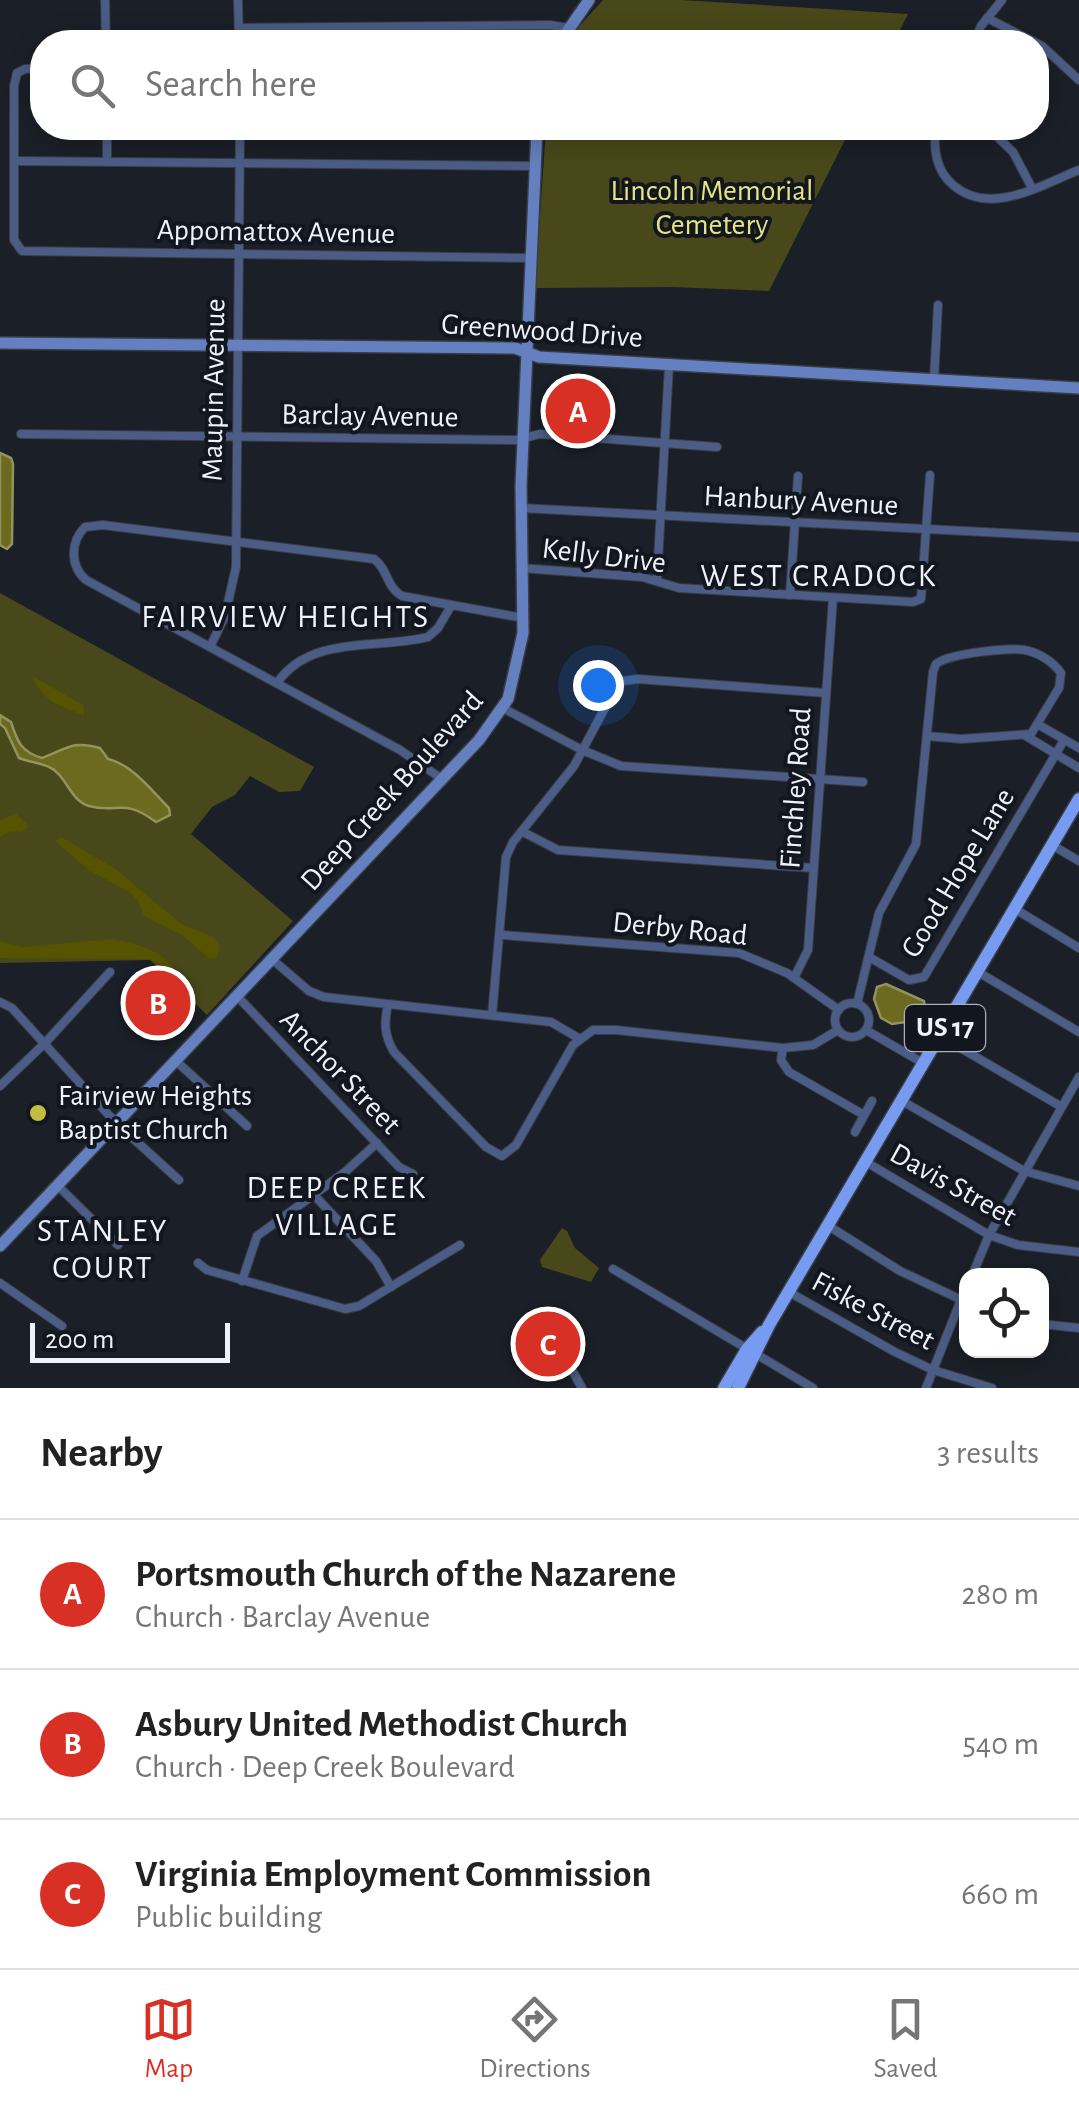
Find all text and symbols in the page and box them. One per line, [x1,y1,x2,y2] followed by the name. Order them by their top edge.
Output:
[30,30,1049,140] search box
[65,58,120,113] icon: search
[145,66,317,104] text: Search here
[611,176,813,240] park label: Lincoln Memorial Cemetery
[157,215,395,249] street label: Appomattox Avenue
[197,298,231,482] street label: Maupin Avenue
[440,309,644,353] street label: Greenwood Drive
[546,374,610,448] pin: A
[281,399,459,433] street label: Barclay Avenue
[703,481,899,521] street label: Hanbury Avenue
[540,534,668,578] street label: Kelly Drive
[700,560,938,592] district label: WEST CRADOCK
[141,601,431,633] district label: FAIRVIEW HEIGHTS
[573,660,624,711] your location
[295,686,489,896] street label: Deep Creek Boulevard
[775,706,817,870] street label: Finchley Road
[896,783,1020,963] street label: Good Hope Lane
[611,907,749,951] street label: Derby Road
[126,966,190,1040] pin: B
[274,1004,406,1140] street label: Anchor Street
[905,1005,985,1051] road number: US 17
[58,1081,252,1145] place label: Fairview Heights Baptist Church
[27,1102,49,1124] marker: Fairview Heights Baptist Church
[885,1138,1022,1232] street label: Davis Street
[246,1172,428,1241] district label: DEEP CREEK VILLAGE
[37,1215,169,1284] district label: STANLEY COURT
[807,1266,940,1356] street label: Fiske Street
[959,1268,1049,1358] map controls
[959,1268,1049,1358] button: locate
[516,1306,580,1382] pin: C
[30,1318,230,1362] scale bar
[45,1326,114,1354] text: 200 m
[40,1432,163,1474] text: Nearby
[937,1437,1039,1469] text: 3 results
[135,1556,676,1594] text: Portsmouth Church of the Nazarene
[63,1578,82,1610] text: A
[961,1578,1039,1610] text: 280 m
[135,1601,430,1633] text: Church · Barclay Avenue
[135,1706,628,1744] text: Asbury United Methodist Church
[63,1728,82,1760] text: B
[962,1728,1039,1760] text: 540 m
[135,1751,515,1783] text: Church · Deep Creek Boulevard
[135,1856,652,1894] text: Virginia Employment Commission
[64,1878,81,1910] text: C
[961,1878,1039,1910] text: 660 m
[135,1901,322,1933] text: Public building
[141,1992,196,2086] tab: Map
[479,1992,591,2086] tab: Directions
[874,1992,938,2086] tab: Saved

